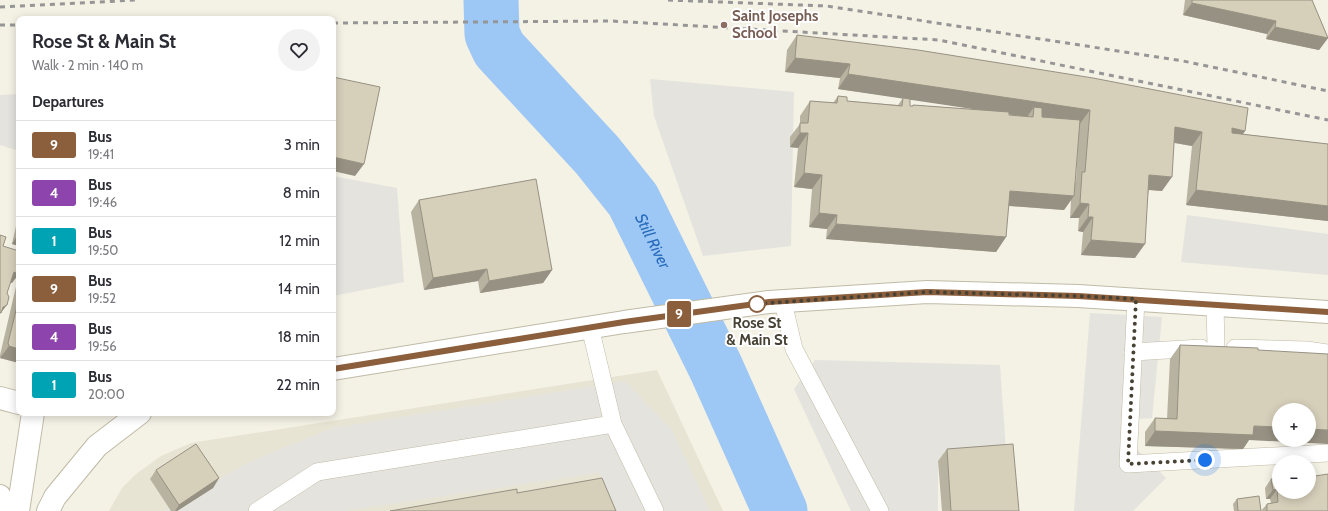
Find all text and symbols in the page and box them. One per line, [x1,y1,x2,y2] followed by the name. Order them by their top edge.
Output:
[732,7,818,42] place label: Saint Josephs School
[719,20,729,30] marker: Saint Josephs School
[278,29,320,71] button: heart
[32,30,176,53] text: Rose St & Main St
[32,57,143,73] text: Walk · 2 min · 140 m
[32,93,104,111] text: Departures
[88,128,112,146] text: Bus
[50,136,58,154] text: 9
[284,136,320,154] text: 3 min
[88,146,114,162] text: 19:41
[88,176,112,194] text: Bus
[50,184,58,202] text: 4
[283,184,320,202] text: 8 min
[88,194,117,210] text: 19:46
[631,210,675,273] water label: Still River
[88,224,112,242] text: Bus
[51,232,57,250] text: 1
[279,232,320,250] text: 12 min
[88,242,118,258] text: 19:50
[88,272,112,290] text: Bus
[50,280,58,298] text: 9
[278,280,320,298] text: 14 min
[88,290,116,306] text: 19:52
[748,295,766,313] marker: Rose St & Main St
[666,301,692,327] line badge: 9
[675,305,683,323] text: 9
[726,314,788,349] place label: Rose St & Main St
[88,320,112,338] text: Bus
[50,328,58,346] text: 4
[278,328,320,346] text: 18 min
[88,338,117,354] text: 19:56
[88,368,112,386] text: Bus
[51,376,57,394] text: 1
[276,376,320,394] text: 22 min
[88,386,125,402] text: 20:00
[1272,403,1316,499] map controls
[1272,403,1316,447] button: +
[1195,450,1215,470] your location
[1272,455,1316,499] button: −

